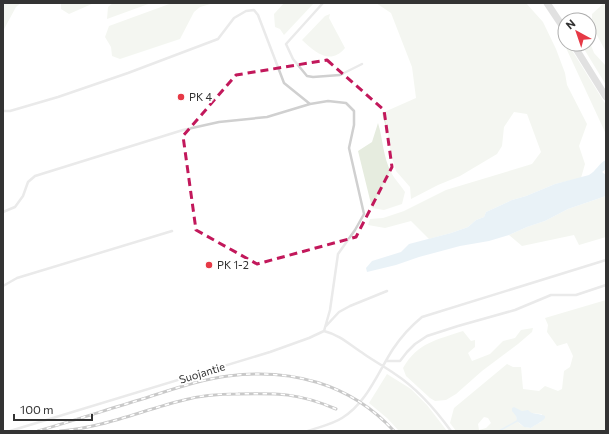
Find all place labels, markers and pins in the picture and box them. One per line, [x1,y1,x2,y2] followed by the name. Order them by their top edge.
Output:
[189,90,212,103] place label: PK 4
[176,92,186,102] marker: PK 4
[217,258,249,271] place label: PK 1-2
[204,260,214,270] marker: PK 1-2

